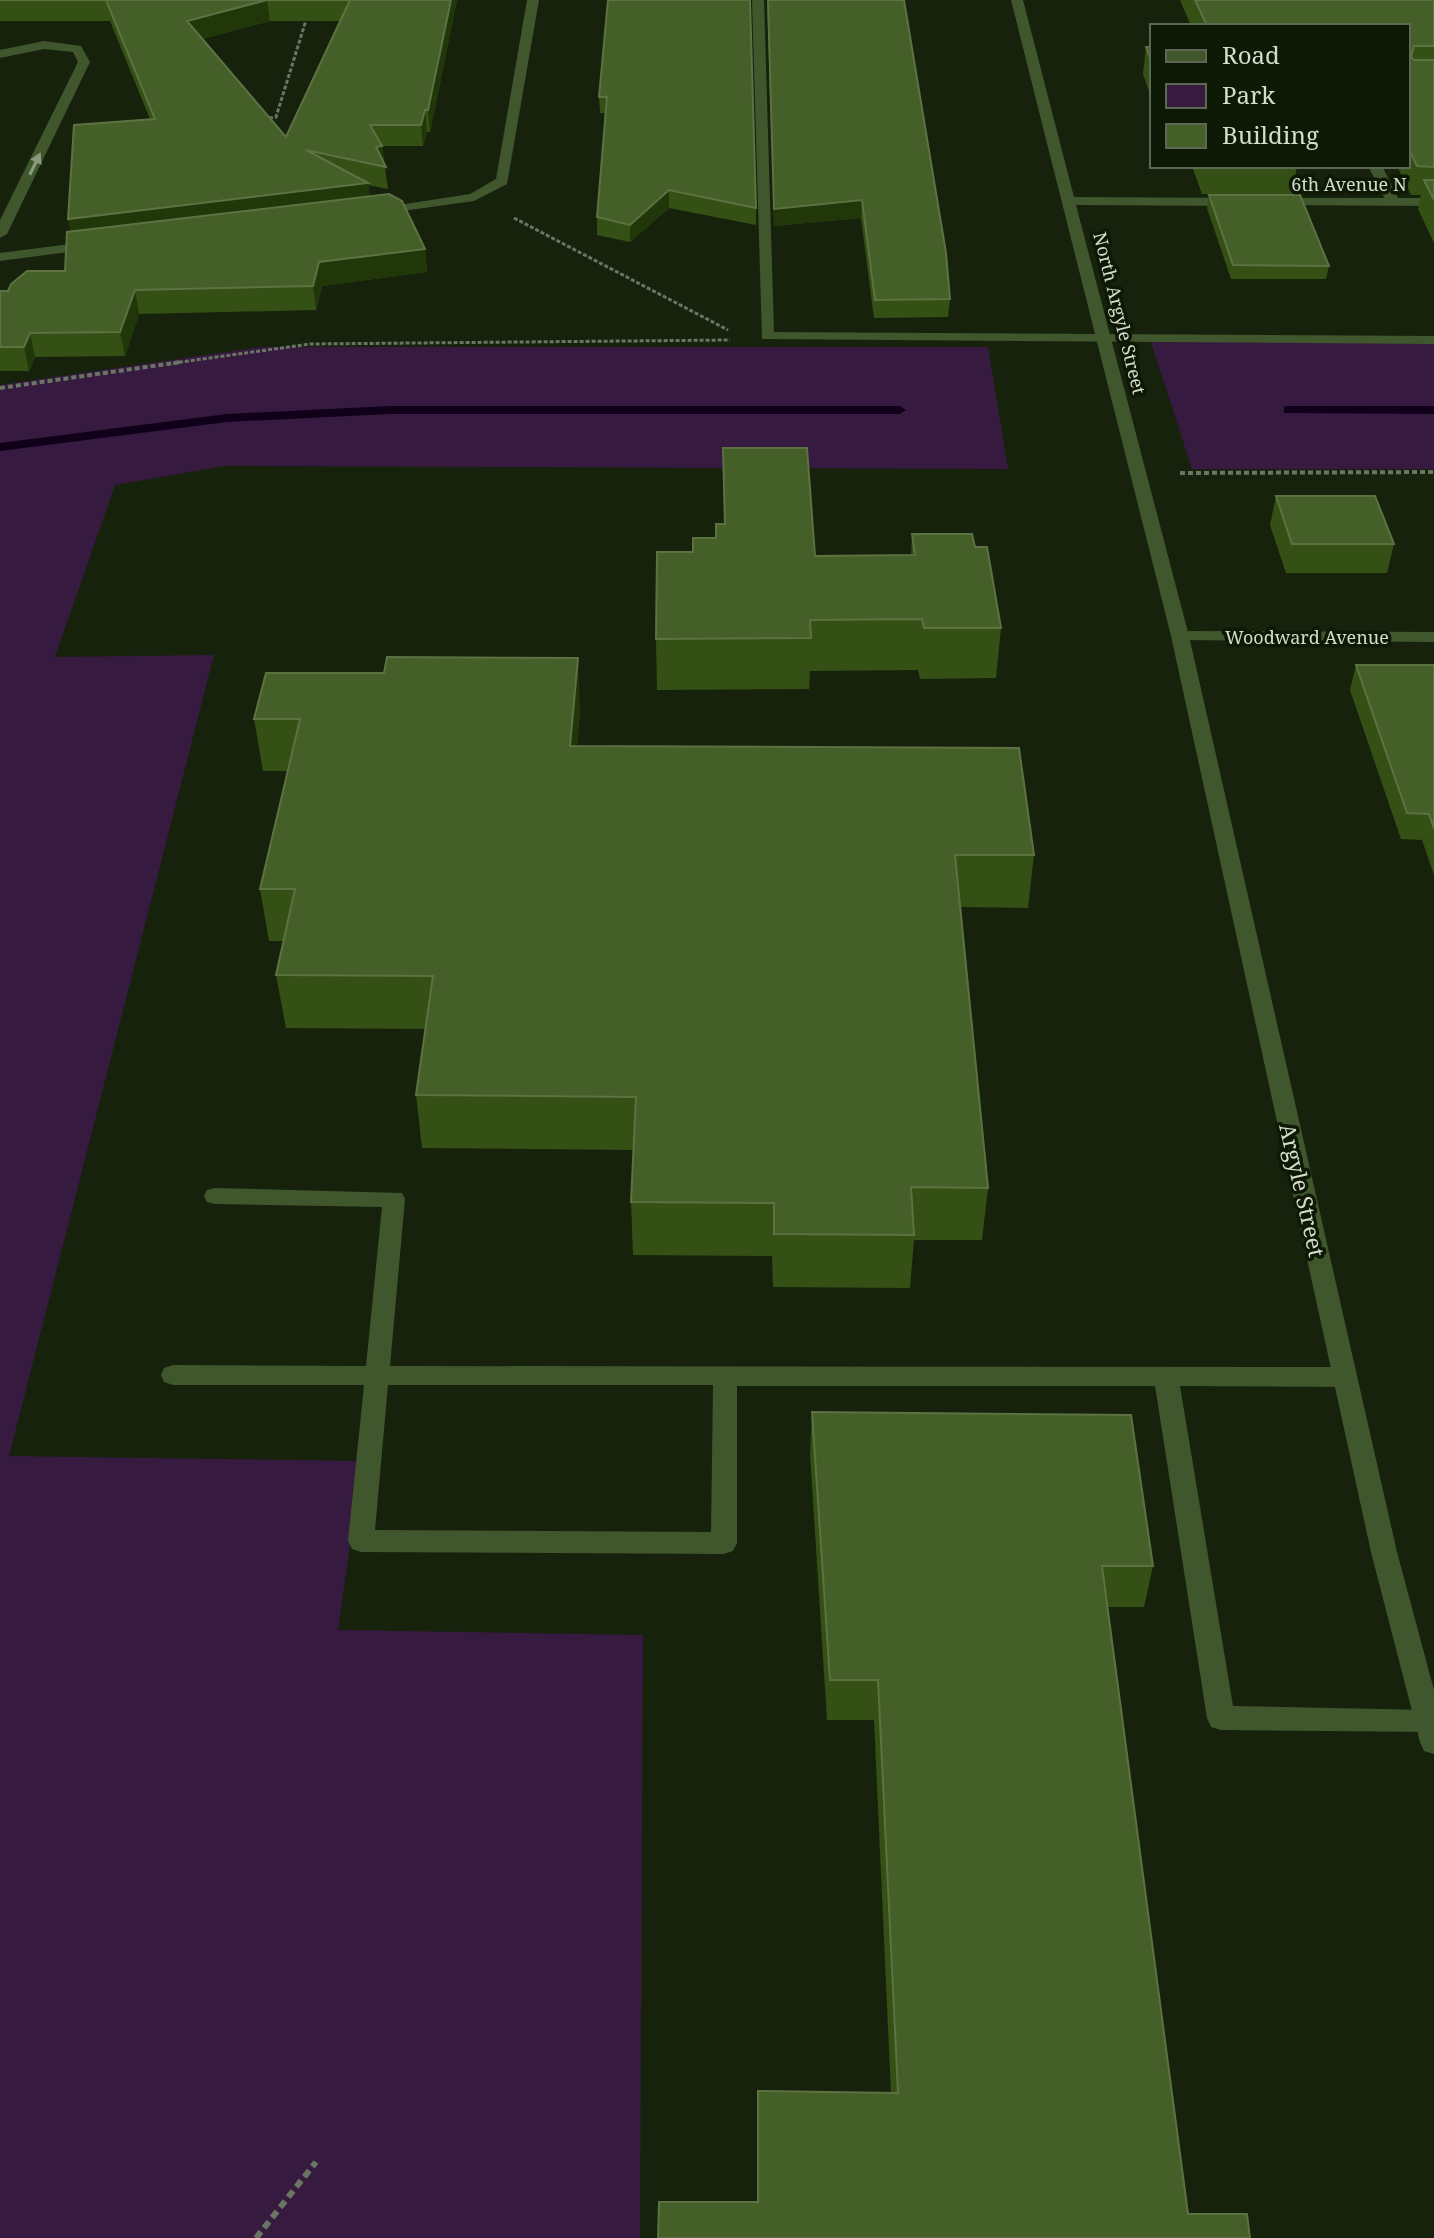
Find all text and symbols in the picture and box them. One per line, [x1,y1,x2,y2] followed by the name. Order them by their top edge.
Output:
[1150,24,1410,168] legend
[1222,38,1280,71] text: Road
[1222,78,1276,111] text: Park
[1222,118,1319,151] text: Building
[28,152,41,175] one-way arrow
[1291,172,1407,196] street label: 6th Avenue N
[1088,229,1152,397] street label: North Argyle Street
[1225,625,1389,649] street label: Woodward Avenue
[1273,1120,1333,1260] street label: Argyle Street

